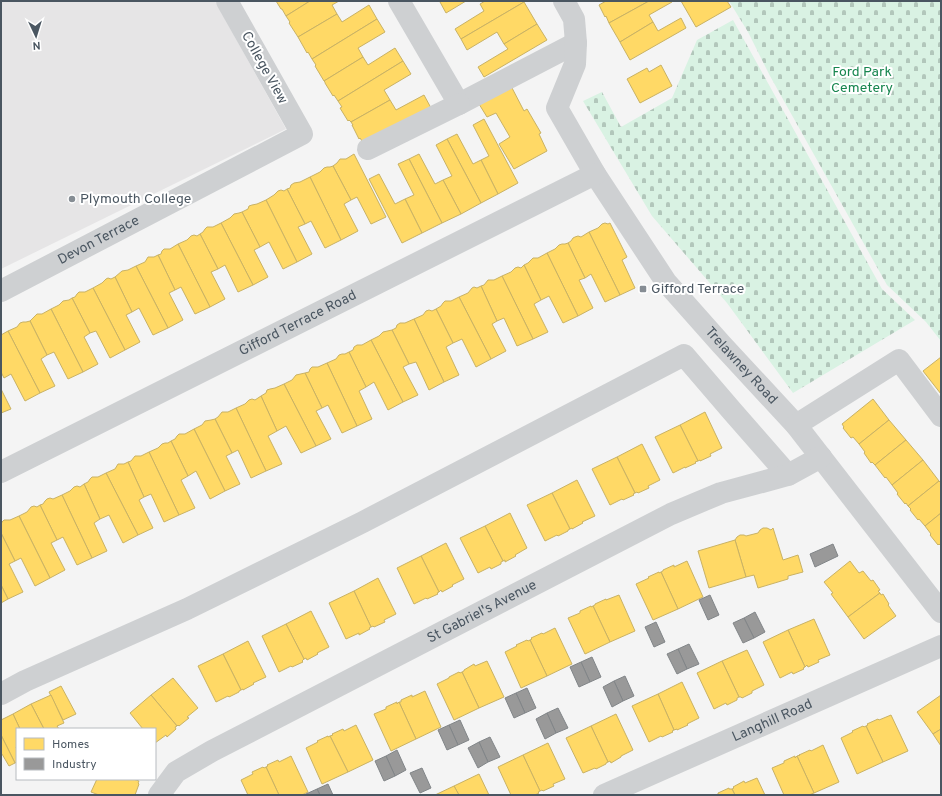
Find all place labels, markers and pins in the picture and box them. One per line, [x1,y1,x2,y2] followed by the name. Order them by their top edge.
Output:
[80,191,191,208] place label: Plymouth College
[67,194,77,204] marker: Plymouth College
[651,281,744,298] place label: Gifford Terrace
[638,284,648,294] marker: Gifford Terrace

